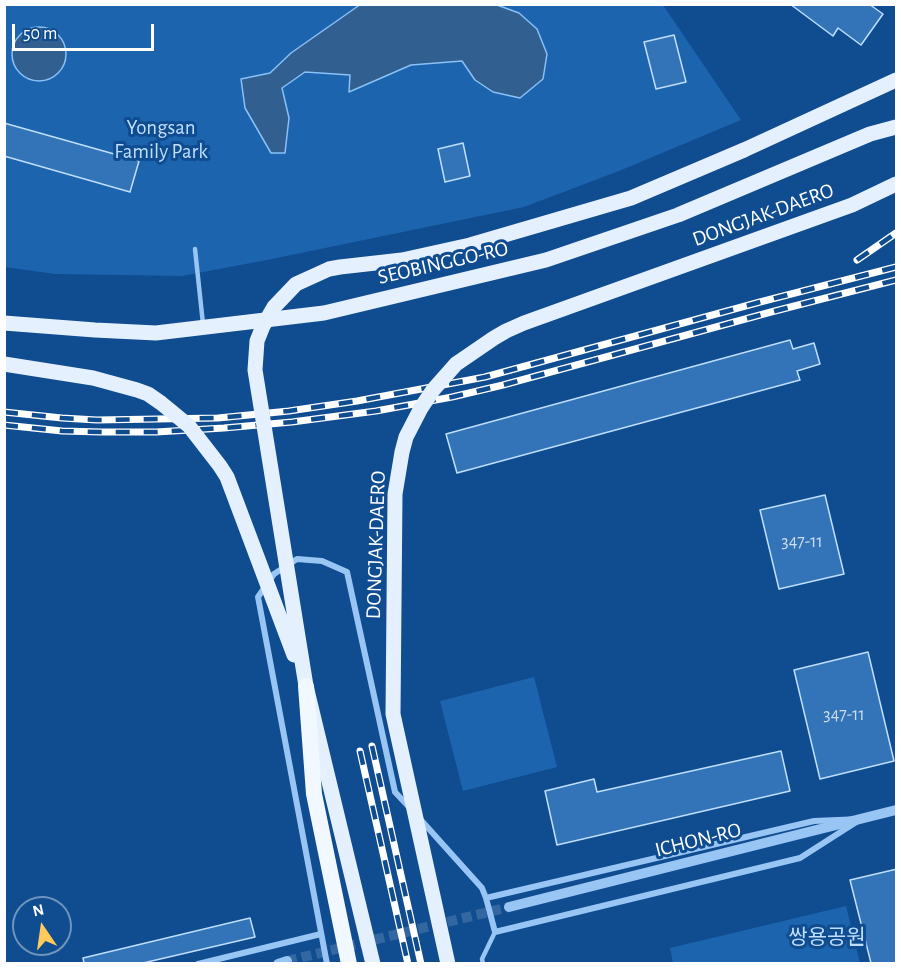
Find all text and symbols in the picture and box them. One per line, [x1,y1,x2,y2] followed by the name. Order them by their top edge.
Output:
[15,12,158,50] scale bar
[23,25,57,43] text: 50 m
[114,115,208,165] park label: Yongsan Family Park
[689,178,837,252] street label: DONGJAK-DAERO
[375,236,511,290] street label: SEOBINGGO-RO
[361,470,391,620] street label: DONGJAK-DAERO
[781,531,823,553] house number: 347-11
[823,704,865,726] house number: 347-11
[652,817,744,863] street label: ICHON-RO
[12,896,72,956] north arrow
[31,901,46,919] text: N
[788,925,866,951] park label: 쌍용공원

